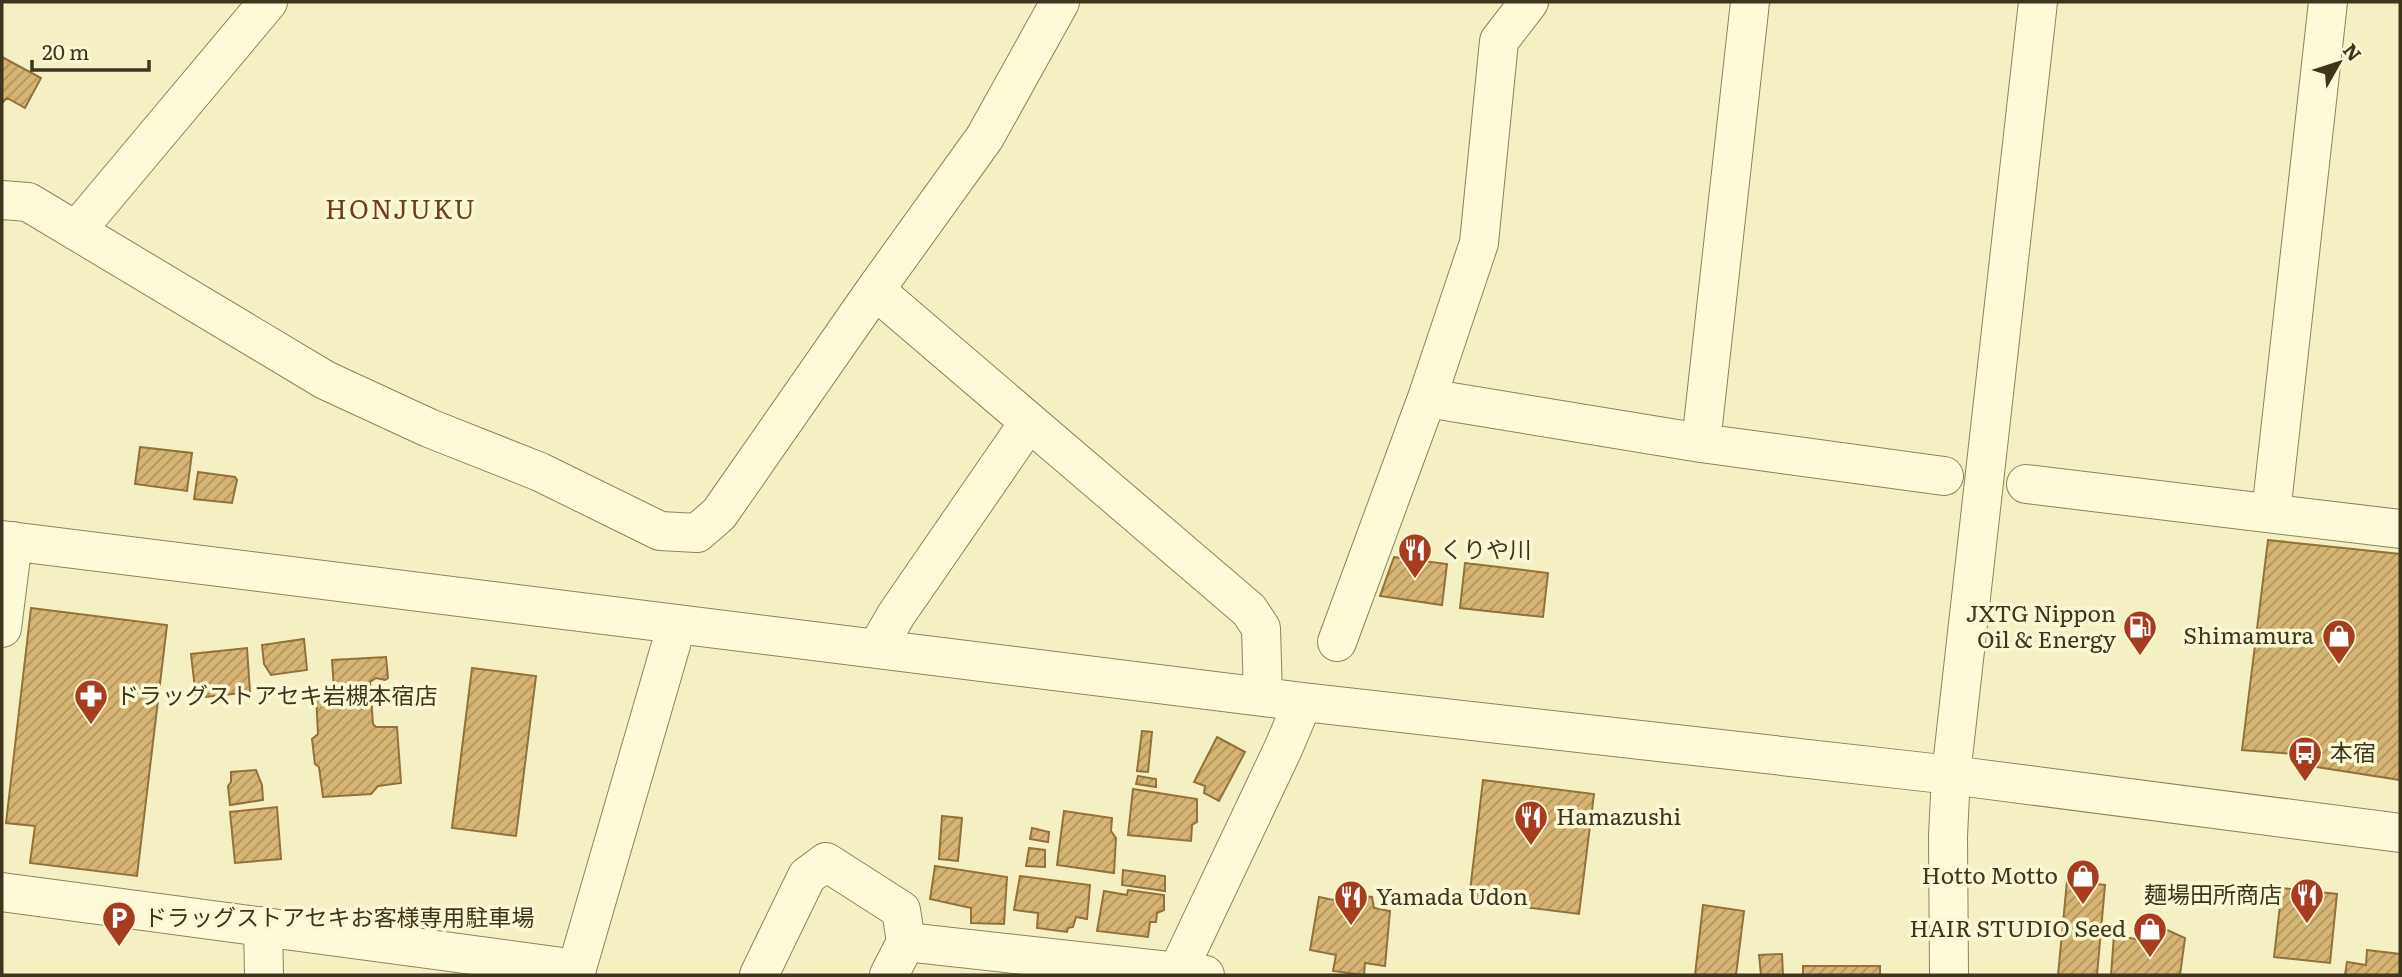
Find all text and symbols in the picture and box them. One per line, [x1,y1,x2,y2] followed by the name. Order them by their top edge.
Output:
[32,28,149,72] scale bar
[2304,28,2374,98] north arrow
[42,35,89,66] text: 20 m
[2337,37,2369,67] text: N
[325,188,477,227] district label: HONJUKU
[1396,531,1434,580] restaurant icon: くりや川
[1440,531,1532,565] place label: くりや川
[1966,595,2117,655] place label: JXTG Nippon Oil & Energy
[2121,608,2159,657] fuel station icon: JXTG Nippon Oil & Energy
[2183,617,2315,651] place label: Shimamura
[2320,617,2358,666] shop icon: Shimamura
[72,677,110,726] pharmacy icon: ドラッグストアセキ岩槻本宿店
[116,677,438,711] place label: ドラッグストアセキ岩槻本宿店
[2286,734,2324,783] bus stop icon: 本宿
[2330,734,2376,768] place label: 本宿
[1512,798,1550,847] restaurant icon: Hamazushi
[1556,798,1682,832] place label: Hamazushi
[1922,857,2058,891] place label: Hotto Motto
[2064,857,2102,906] shop icon: Hotto Motto
[2144,876,2282,910] place label: 麺場田所商店
[2288,876,2326,925] restaurant icon: 麺場田所商店
[1332,878,1370,927] restaurant icon: Yamada Udon
[1376,878,1528,912] place label: Yamada Udon
[100,899,138,948] parking icon: ドラッグストアセキお客様専用駐車場
[144,899,535,933] place label: ドラッグストアセキお客様専用駐車場
[1909,910,2126,944] place label: HAIR STUDIO Seed
[2131,910,2169,959] shop icon: HAIR STUDIO Seed

